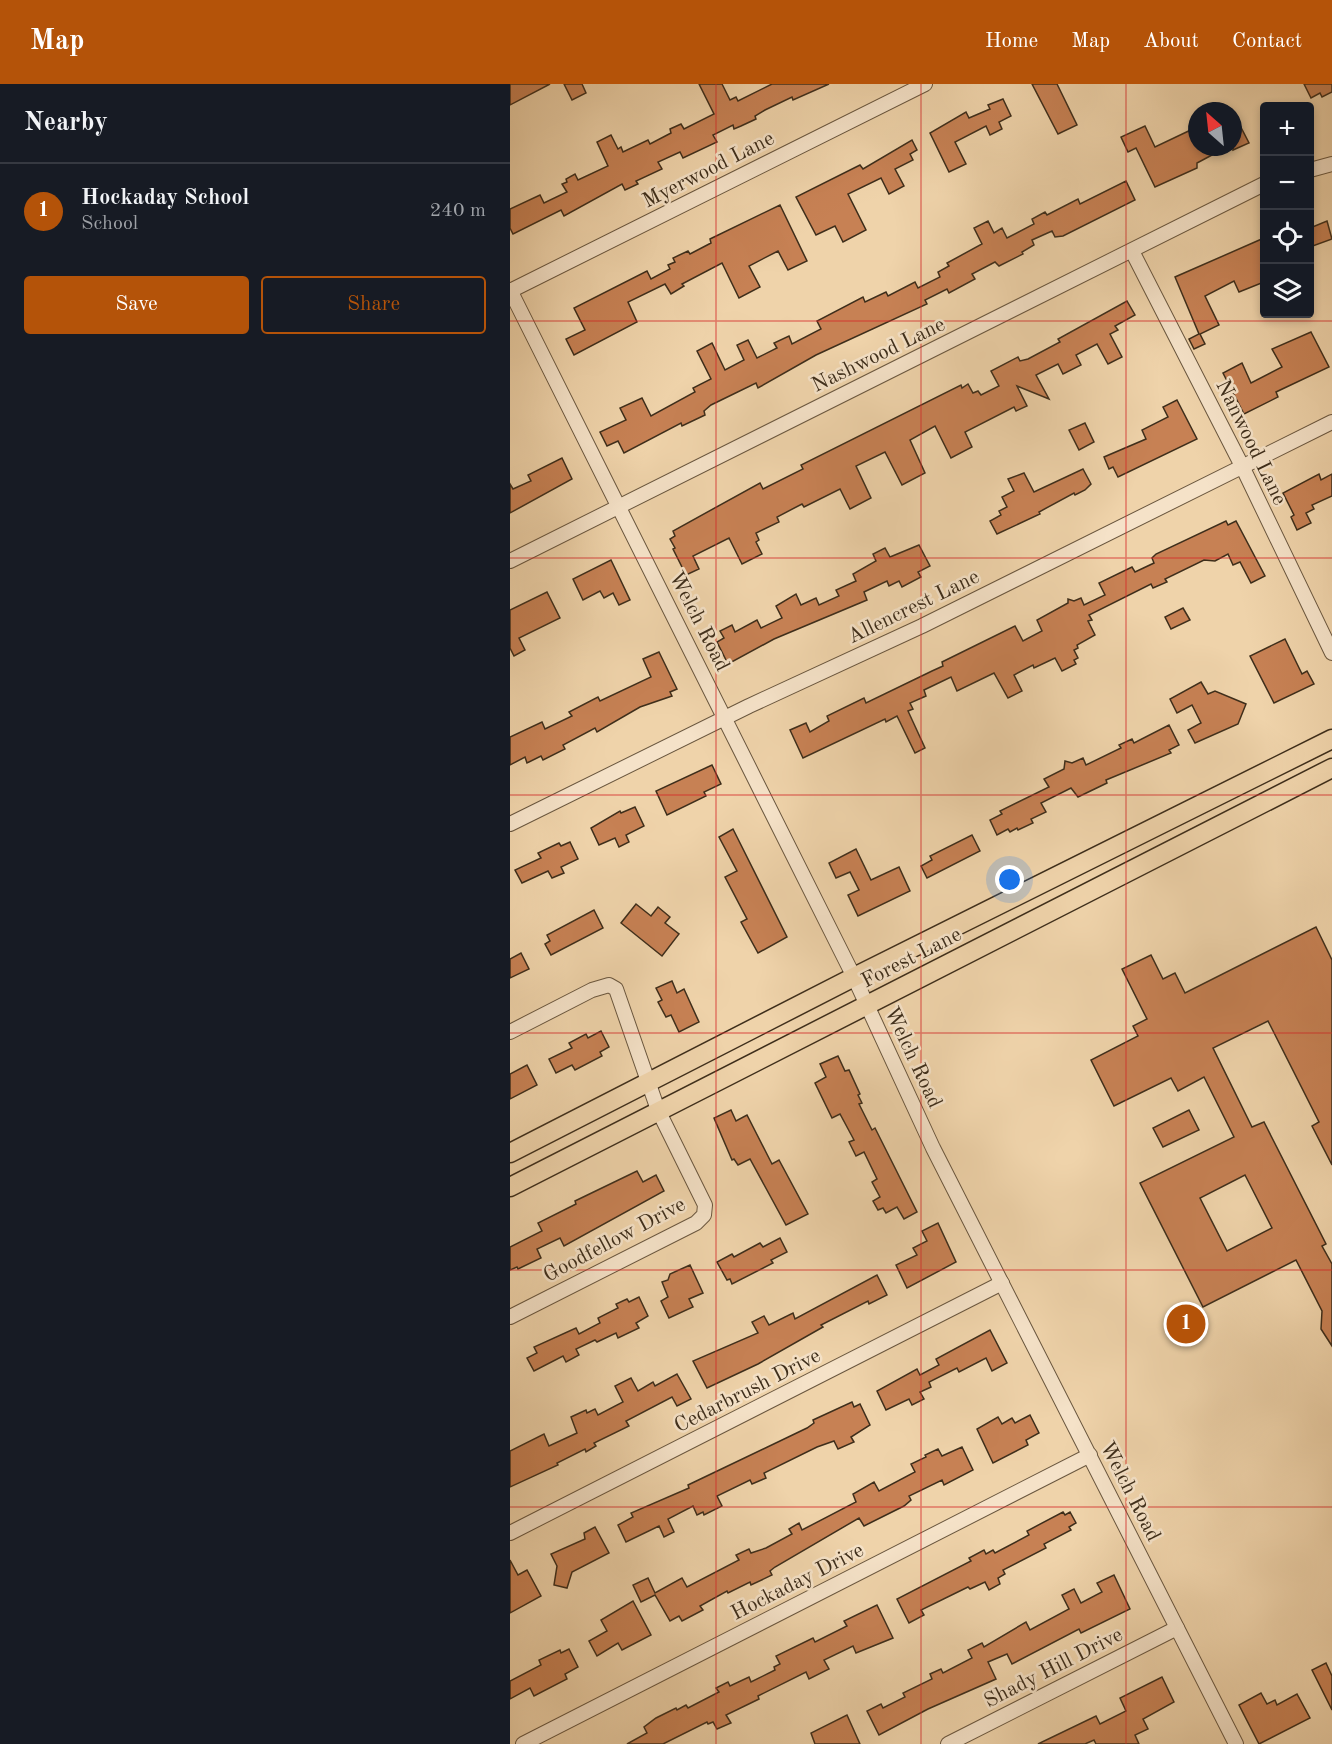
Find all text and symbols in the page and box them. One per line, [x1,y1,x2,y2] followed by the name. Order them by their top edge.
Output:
[30,28,84,56] text: Map
[985,31,1038,52] text: Home
[1071,31,1110,52] text: Map
[1143,31,1199,52] text: About
[1232,31,1302,52] text: Contact
[1188,102,1242,156] north arrow
[1260,102,1314,318] map controls
[1260,102,1314,156] button: +
[24,110,108,136] text: Nearby
[640,128,778,212] street label: Myerwood Lane
[1260,156,1314,210] button: −
[81,187,249,209] text: Hockaday School
[38,201,49,221] text: 1
[430,201,486,221] text: 240 m
[1260,210,1314,264] button: locate
[81,214,138,234] text: School
[1260,264,1314,318] button: layers
[24,276,249,334] button: Save
[261,276,486,334] button: Share
[809,314,949,397] street label: Nashwood Lane
[1211,377,1290,509] street label: Nanwood Lane
[845,566,983,648] street label: Allencrest Lane
[665,568,733,675] street label: Welch Road
[995,865,1024,894] your location
[858,924,965,992] street label: Forest Lane
[880,1004,945,1111] street label: Welch Road
[540,1194,689,1287] street label: Goodfellow Drive
[1166,1302,1206,1346] pin: 1
[671,1345,824,1437] street label: Cedarbrush Drive
[1096,1438,1164,1545] street label: Welch Road
[728,1540,867,1625] street label: Hockaday Drive
[981,1624,1126,1712] street label: Shady Hill Drive

